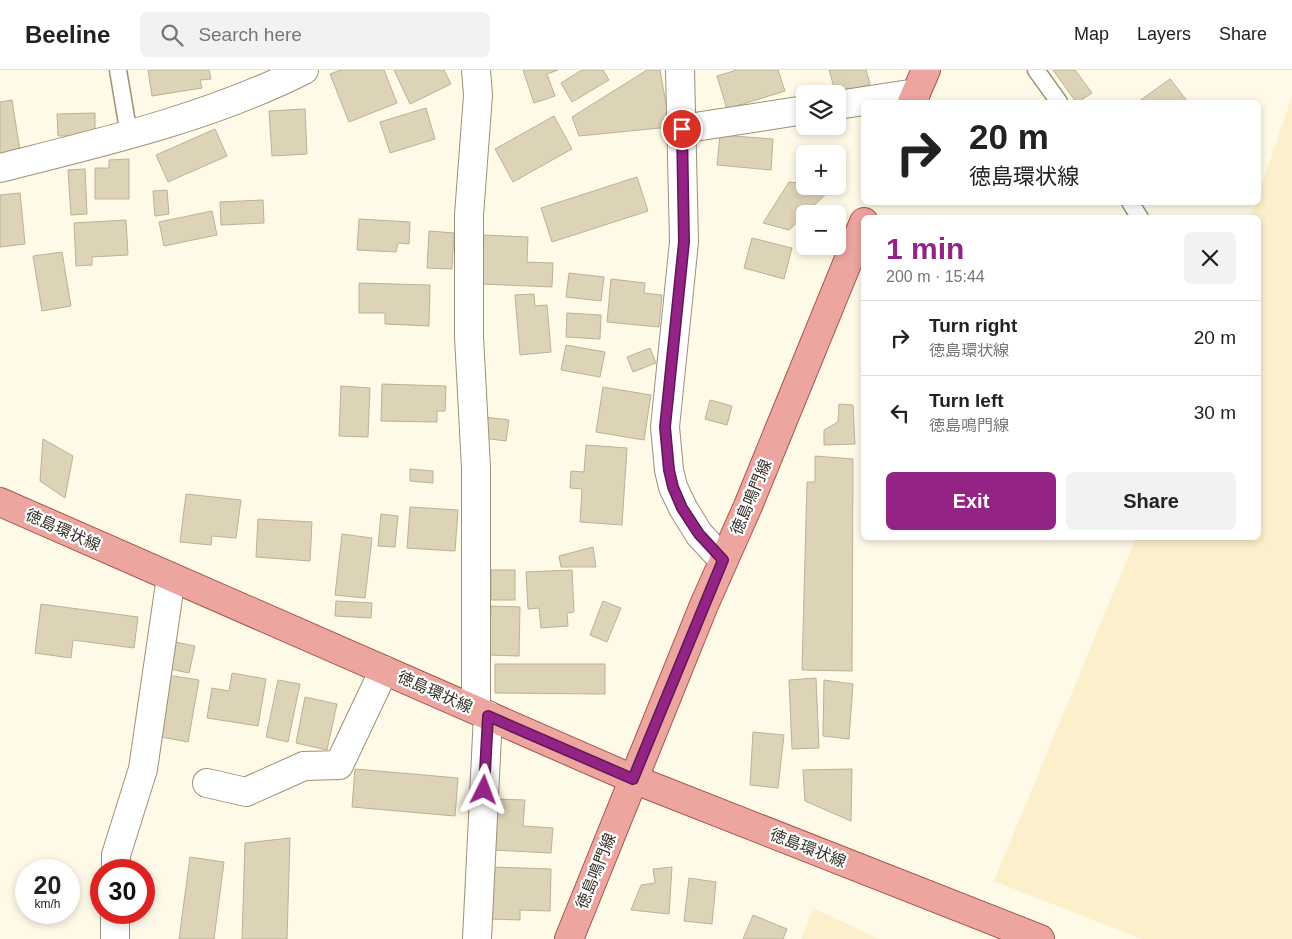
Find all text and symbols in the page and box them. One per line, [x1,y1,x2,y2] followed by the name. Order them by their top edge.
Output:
[140,12,490,57] search box
[25,21,110,48] text: Beeline
[158,21,186,49] icon: search
[198,24,302,45] text: Search here
[1074,24,1109,44] text: Map
[1137,24,1191,44] text: Layers
[1219,24,1267,44] text: Share
[796,85,846,255] map controls
[796,85,846,135] button: layers
[661,108,703,150] pin
[668,115,696,143] icon: arrive
[969,117,1049,156] text: 20 m
[886,120,951,185] icon: right
[796,145,846,195] button: +
[969,164,1079,189] text: 徳島環状線
[796,205,846,255] button: −
[886,232,964,265] text: 1 min
[1184,232,1236,284] button: close
[886,268,985,285] text: 200 m · 15:44
[929,315,1017,336] text: Turn right
[886,324,914,352] icon: right
[1194,327,1236,348] text: 20 m
[929,342,1009,359] text: 徳島環状線
[929,390,1004,411] text: Turn left
[886,399,914,427] icon: left
[1194,402,1236,423] text: 30 m
[929,417,1009,434] text: 徳島鳴門線
[728,457,774,537] street label: 徳島鳴門線
[886,472,1056,530] button: Exit
[1066,472,1236,530] button: Share
[23,506,103,554] street label: 徳島環状線
[395,668,475,716] street label: 徳島環状線
[457,763,509,815] position arrow
[768,826,848,870] street label: 徳島環状線
[573,831,619,911] street label: 徳島鳴門線
[90,859,155,924] speed limit sign: 30
[34,871,61,899] text: 20
[34,897,61,911] text: km/h

